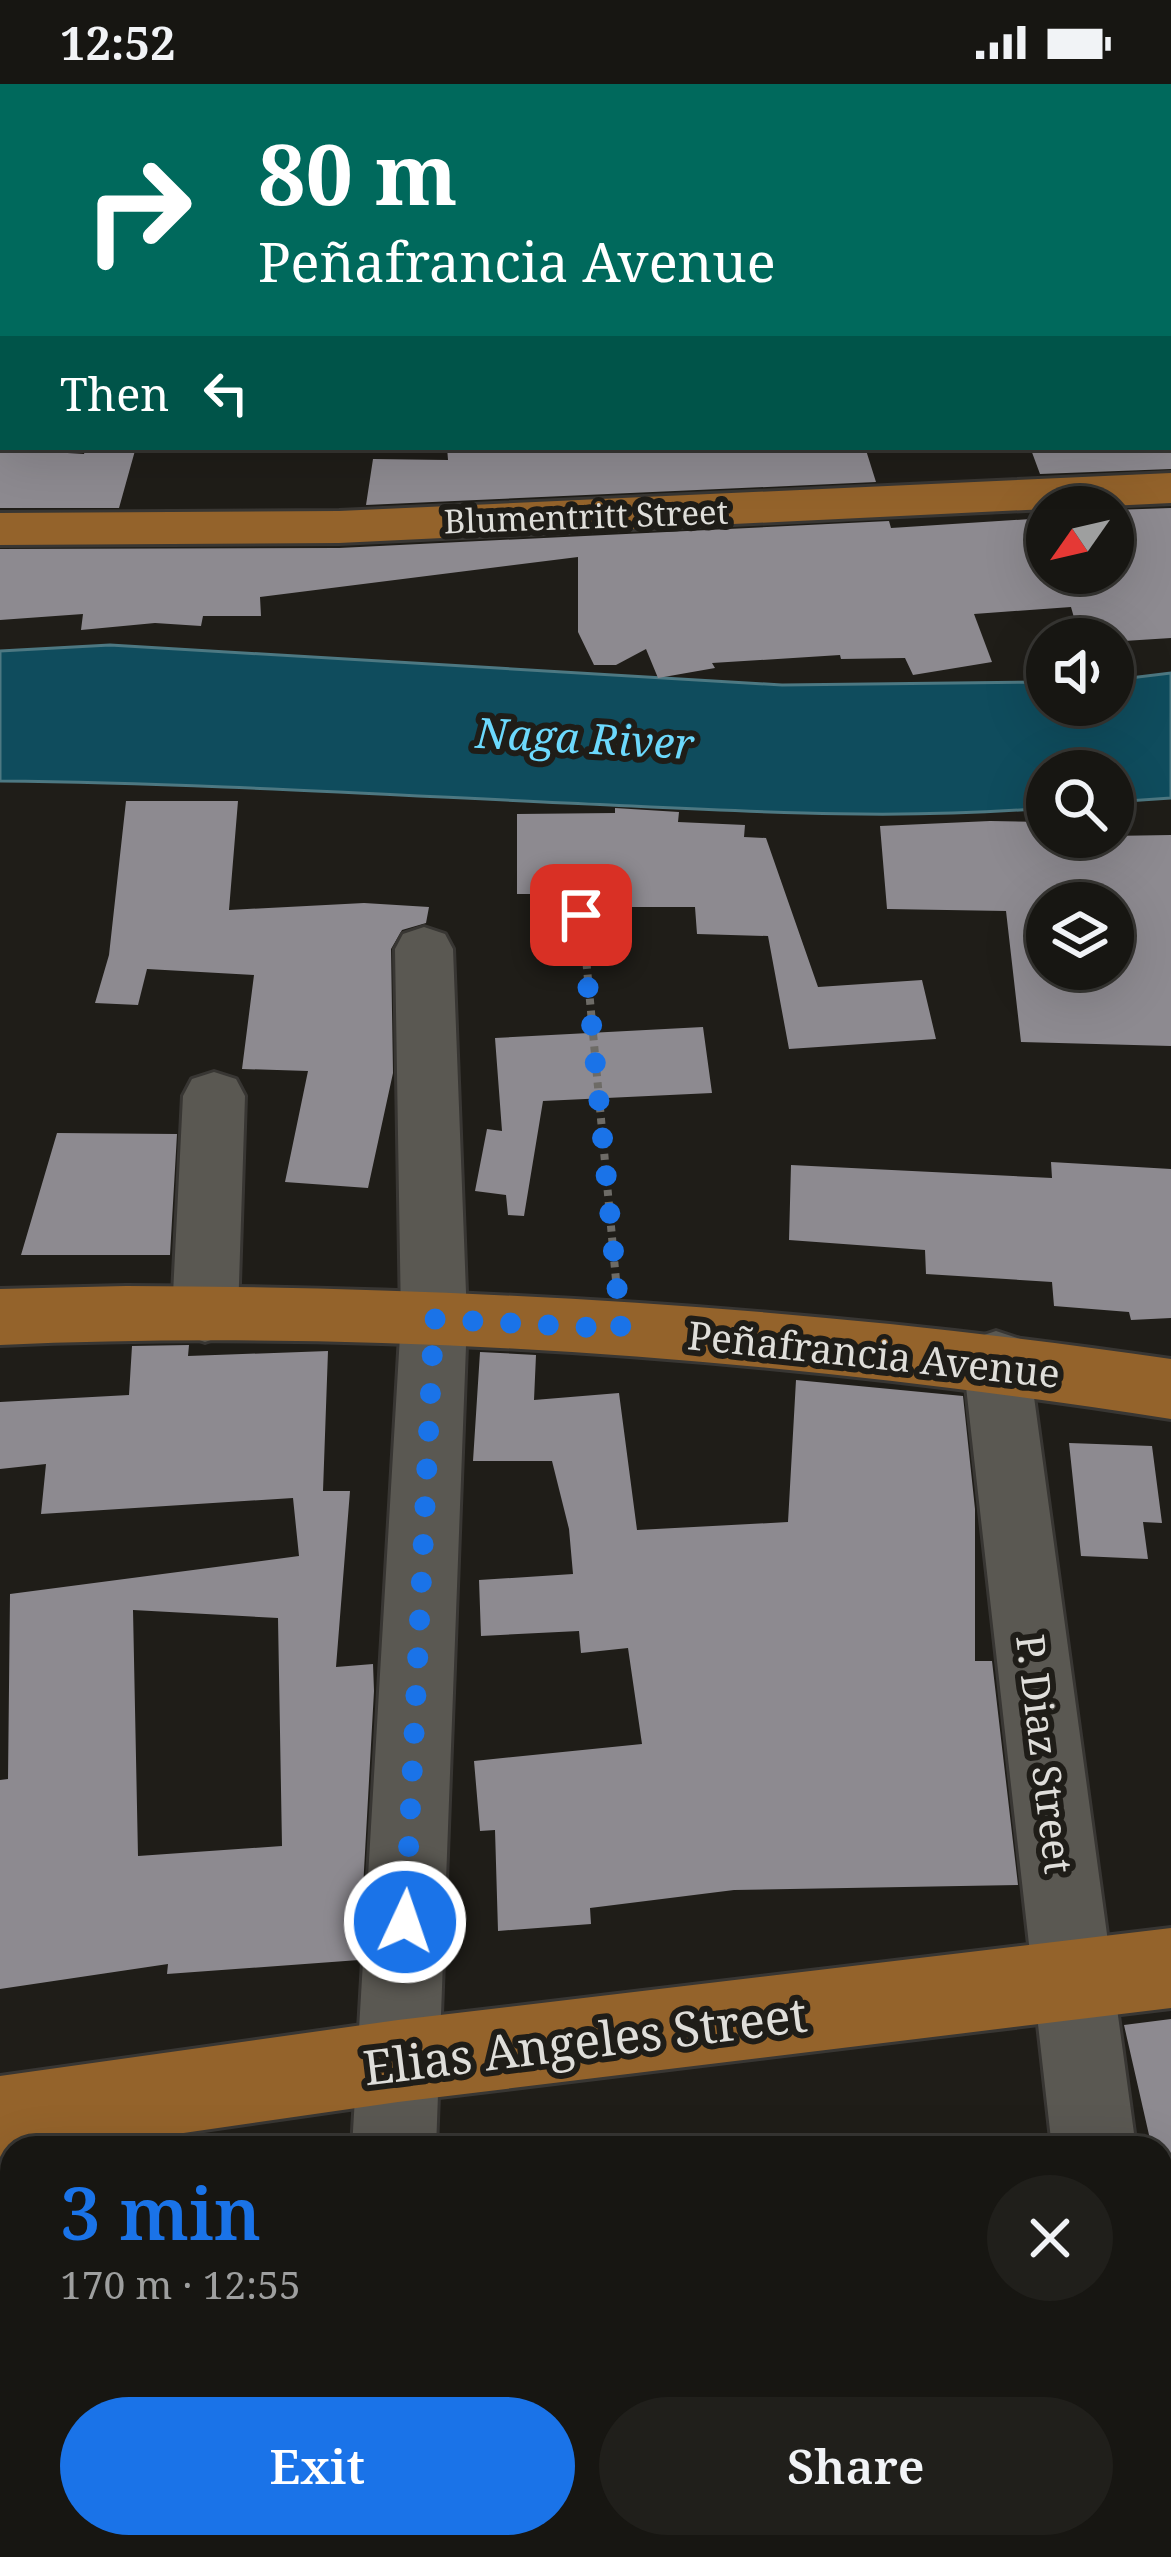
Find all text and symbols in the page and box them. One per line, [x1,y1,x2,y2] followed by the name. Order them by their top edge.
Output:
[60,12,175,73] text: 12:52
[258,115,458,230] text: 80 m
[60,132,216,288] icon: right
[258,224,776,298] text: Peñafrancia Avenue
[193,360,259,426] icon: left
[60,363,169,424] text: Then
[1026,486,1134,594] north arrow
[1026,486,1134,990] map controls
[443,489,729,543] street label: Blumentritt Street
[1026,618,1134,726] button: sound
[473,703,696,771] water label: Naga River
[1026,750,1134,858] button: search
[530,864,632,966] pin
[548,882,614,948] icon: arrive
[1026,882,1134,990] button: layers
[685,1307,1063,1399] street label: Peñafrancia Avenue
[1005,1631,1087,1877] street label: P. Diaz Street
[342,1859,468,1985] position arrow
[360,1981,810,2099] street label: Elias Angeles Street
[60,2163,261,2261] text: 3 min
[987,2175,1113,2301] button: close
[60,2257,301,2310] text: 170 m · 12:55
[60,2397,575,2535] button: Exit
[599,2397,1113,2535] button: Share

